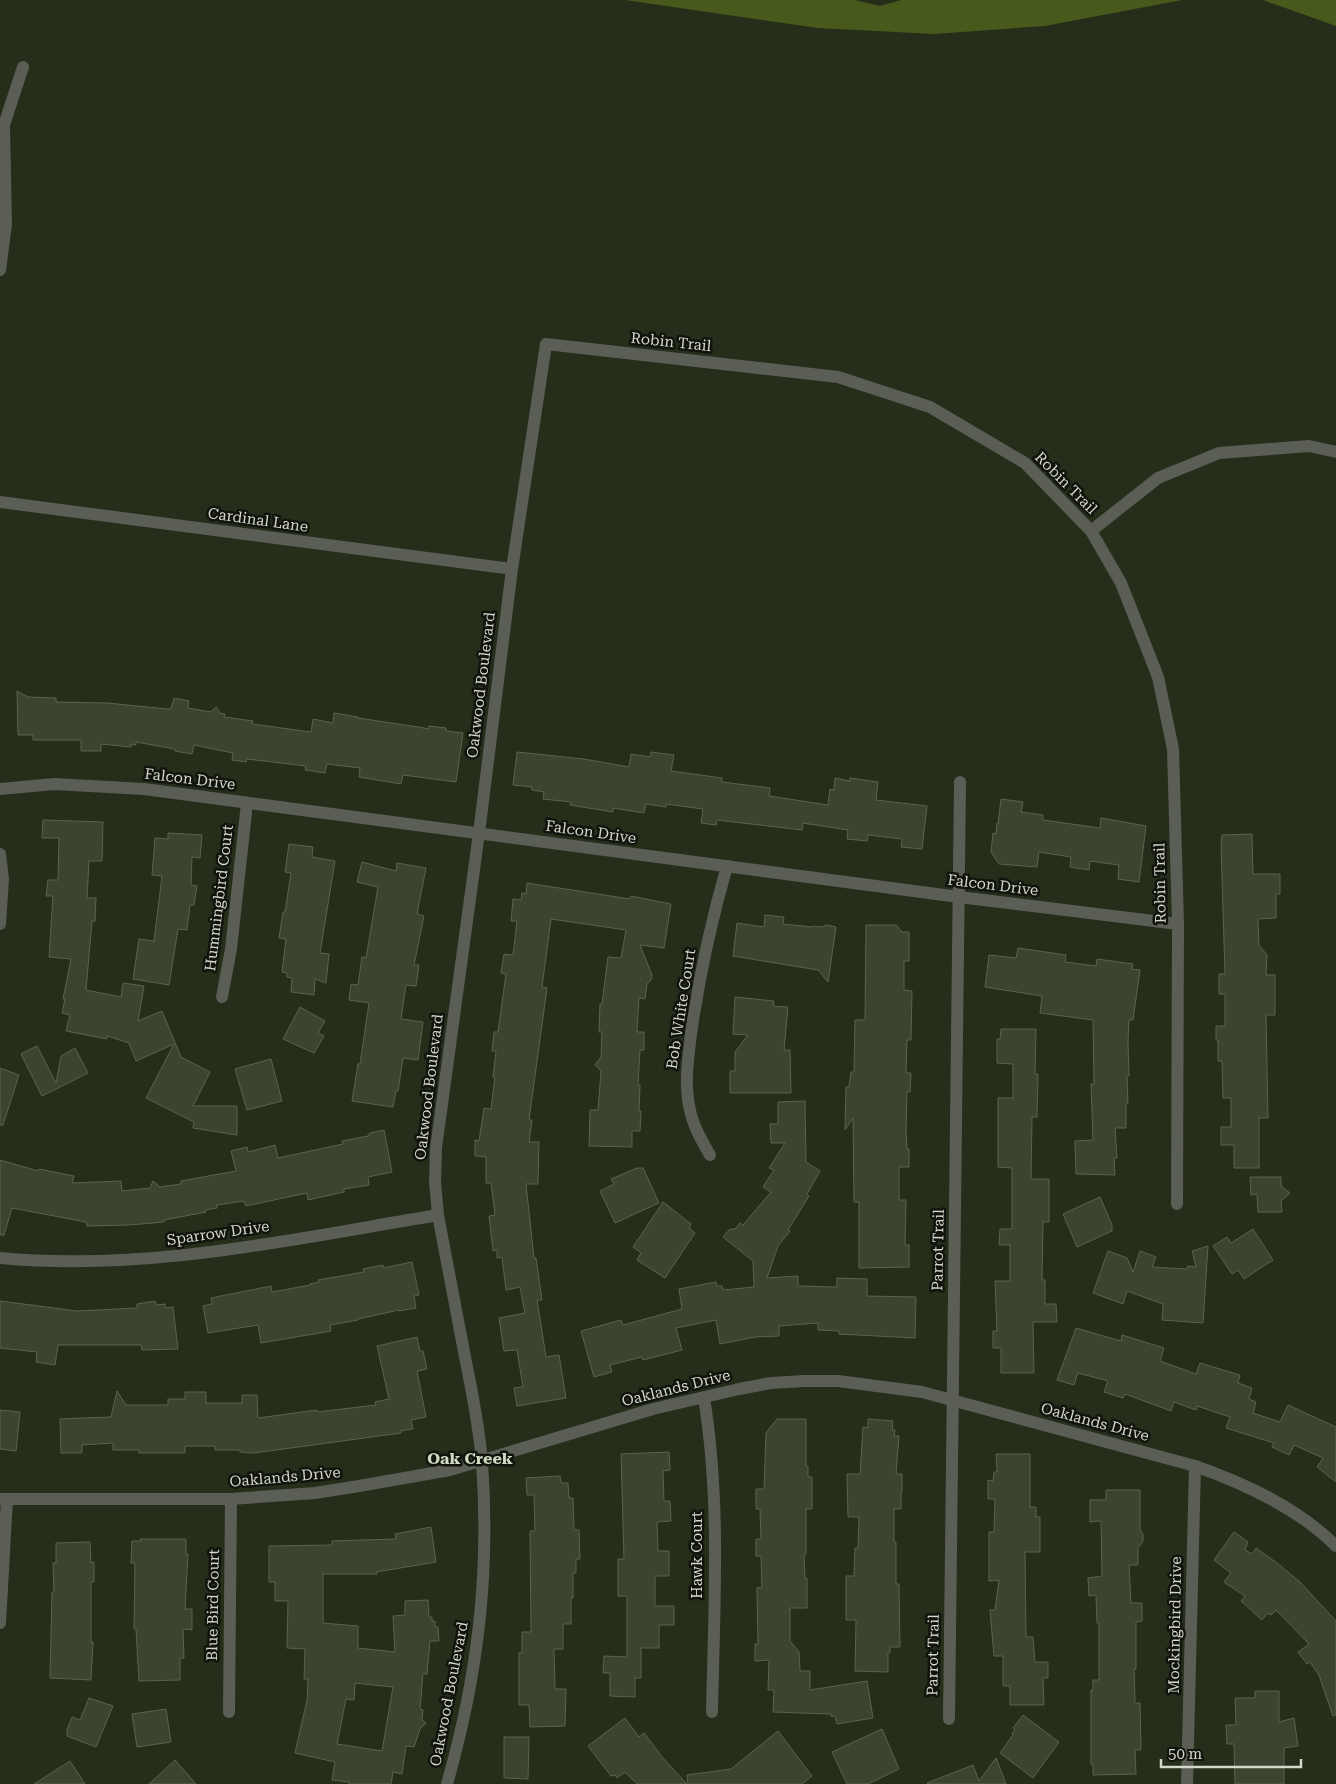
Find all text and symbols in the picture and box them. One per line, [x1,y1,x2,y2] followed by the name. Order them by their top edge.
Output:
[630,329,712,355] street label: Robin Trail
[1031,448,1101,518] street label: Robin Trail
[207,504,309,536] street label: Cardinal Lane
[463,611,499,759] street label: Oakwood Boulevard
[144,765,236,793] street label: Falcon Drive
[545,817,637,847] street label: Falcon Drive
[201,823,237,972] street label: Hummingbird Court
[1150,842,1170,924] street label: Robin Trail
[947,871,1039,899] street label: Falcon Drive
[663,947,699,1070] street label: Bob White Court
[411,1013,447,1161] street label: Oakwood Boulevard
[928,1209,948,1291] street label: Parrot Trail
[165,1217,271,1249] street label: Sparrow Drive
[620,1366,732,1410] street label: Oaklands Drive
[1039,1399,1151,1445] street label: Oaklands Drive
[427,1449,513,1468] district label: Oak Creek
[229,1463,341,1491] street label: Oaklands Drive
[688,1511,706,1599] street label: Hawk Court
[203,1549,223,1661] street label: Blue Bird Court
[1165,1556,1185,1694] street label: Mockingbird Drive
[923,1614,943,1696] street label: Parrot Trail
[426,1620,472,1768] street label: Oakwood Boulevard
[1161,1736,1301,1768] scale bar
[1168,1745,1203,1763] text: 50 m

